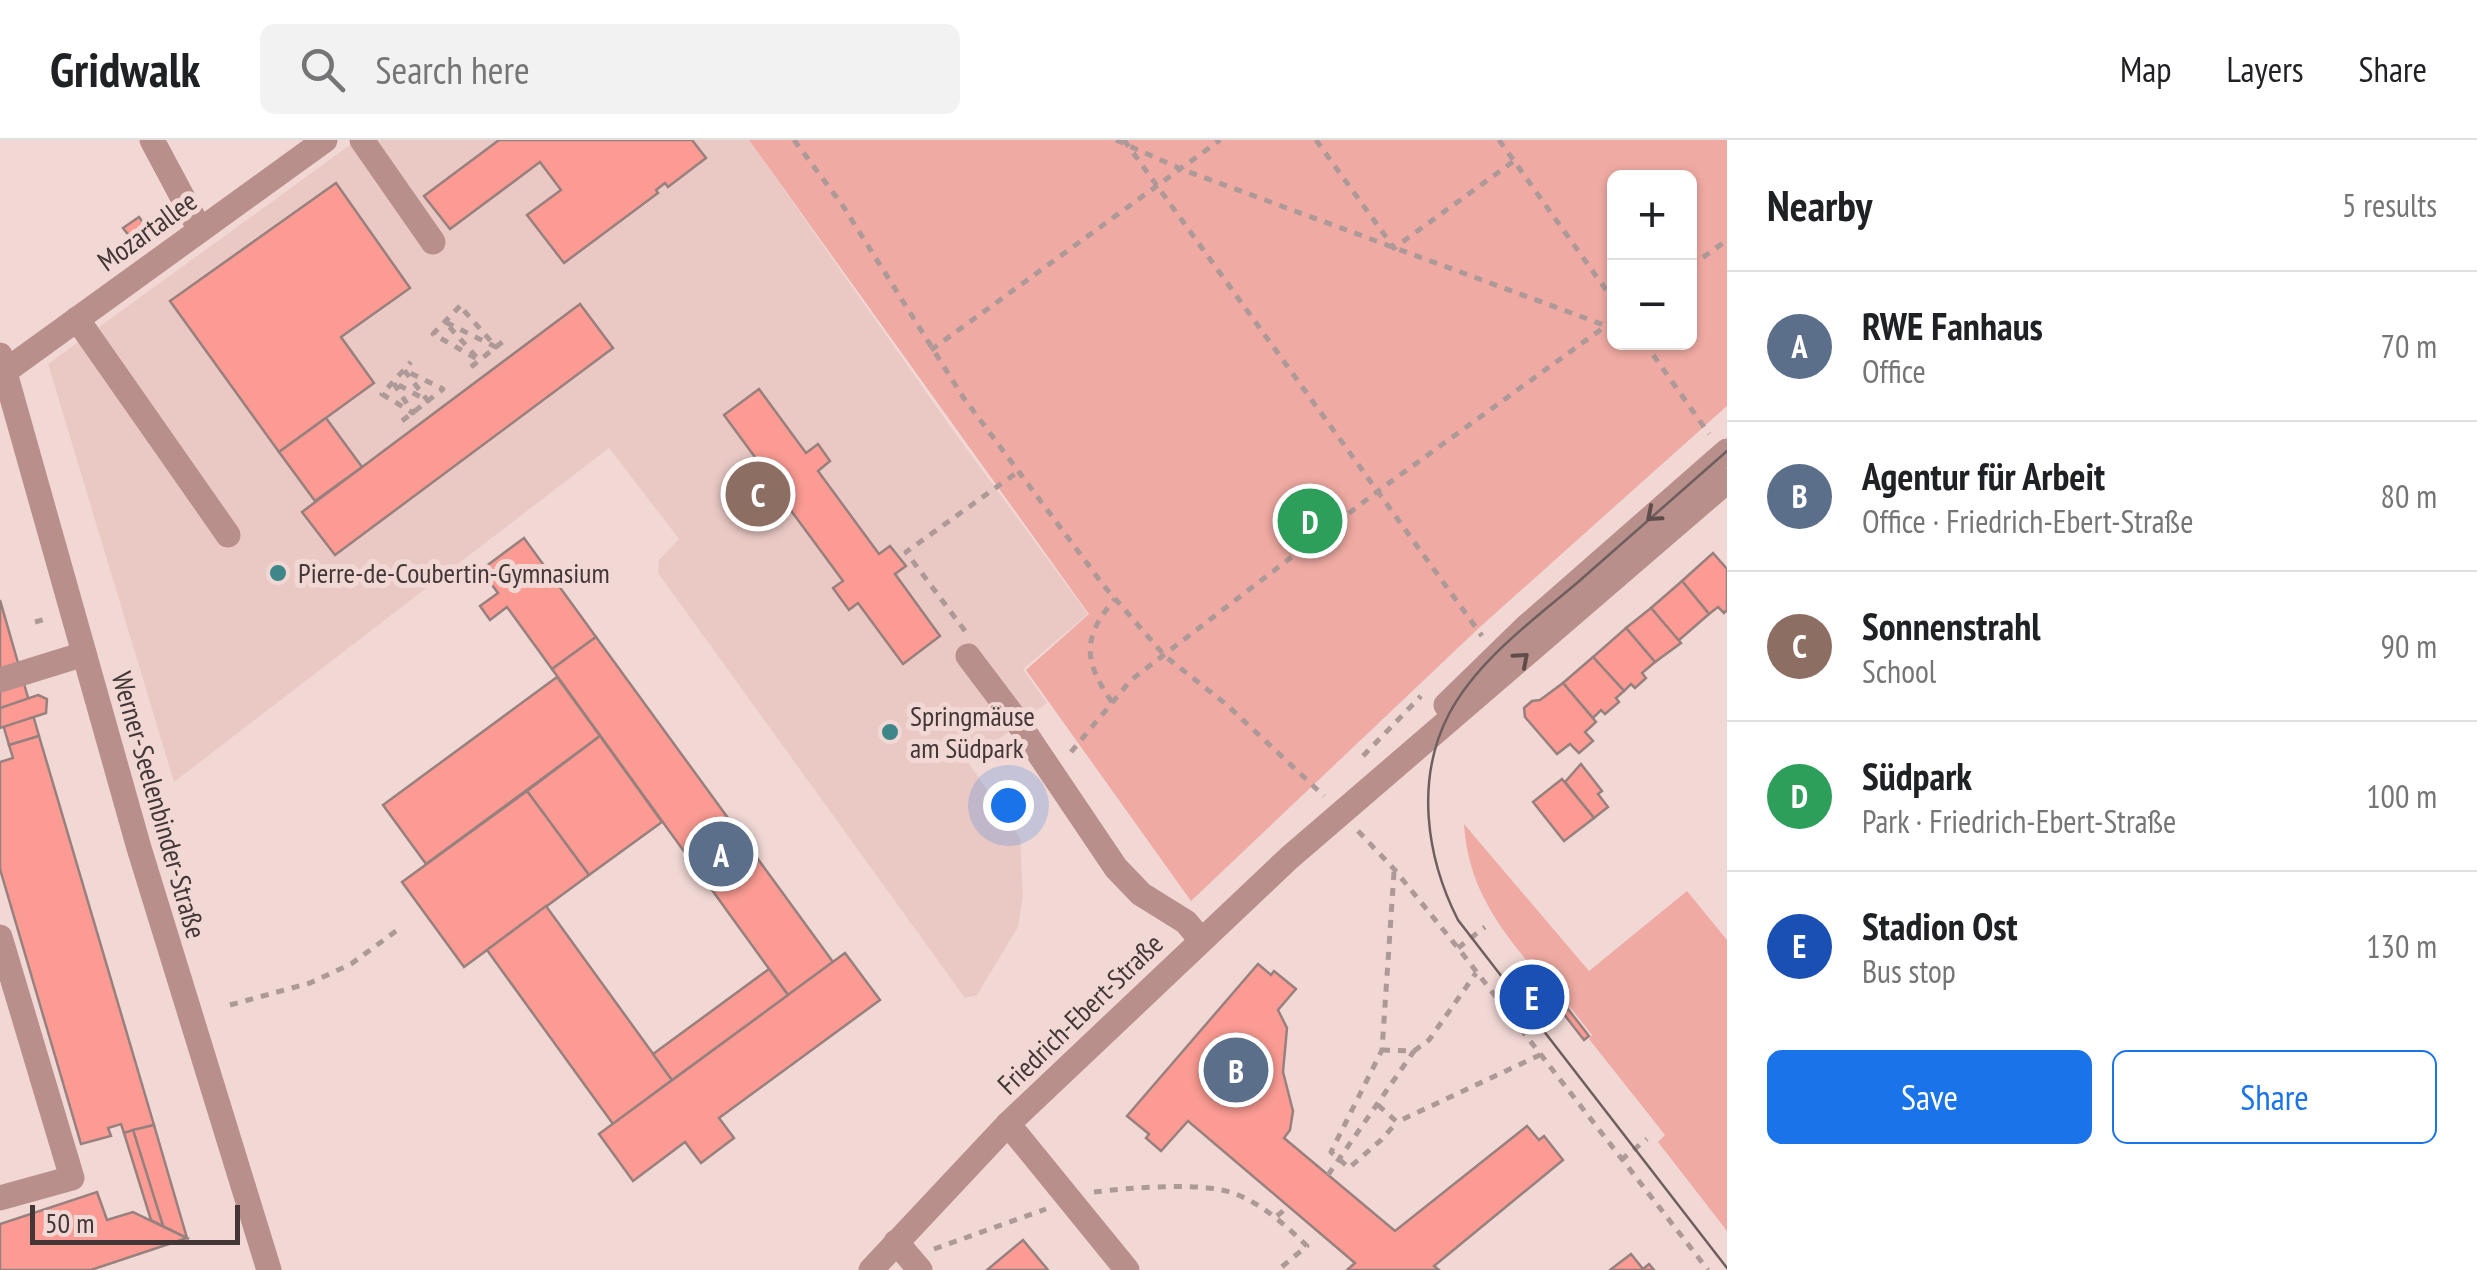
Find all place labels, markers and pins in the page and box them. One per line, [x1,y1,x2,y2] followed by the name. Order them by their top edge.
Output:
[726,456,790,532] pin: C
[1278,484,1342,558] pin: D
[298,554,610,591] place label: Pierre-de-Coubertin-Gymnasium
[267,562,289,584] marker: Pierre-de-Coubertin-Gymnasium
[910,697,1035,766] place label: Springmäuse am Südpark
[879,721,901,743] marker: Springmäuse am Südpark
[688,816,754,892] pin: A
[1500,960,1564,1034] pin: E
[1204,1032,1268,1108] pin: B

